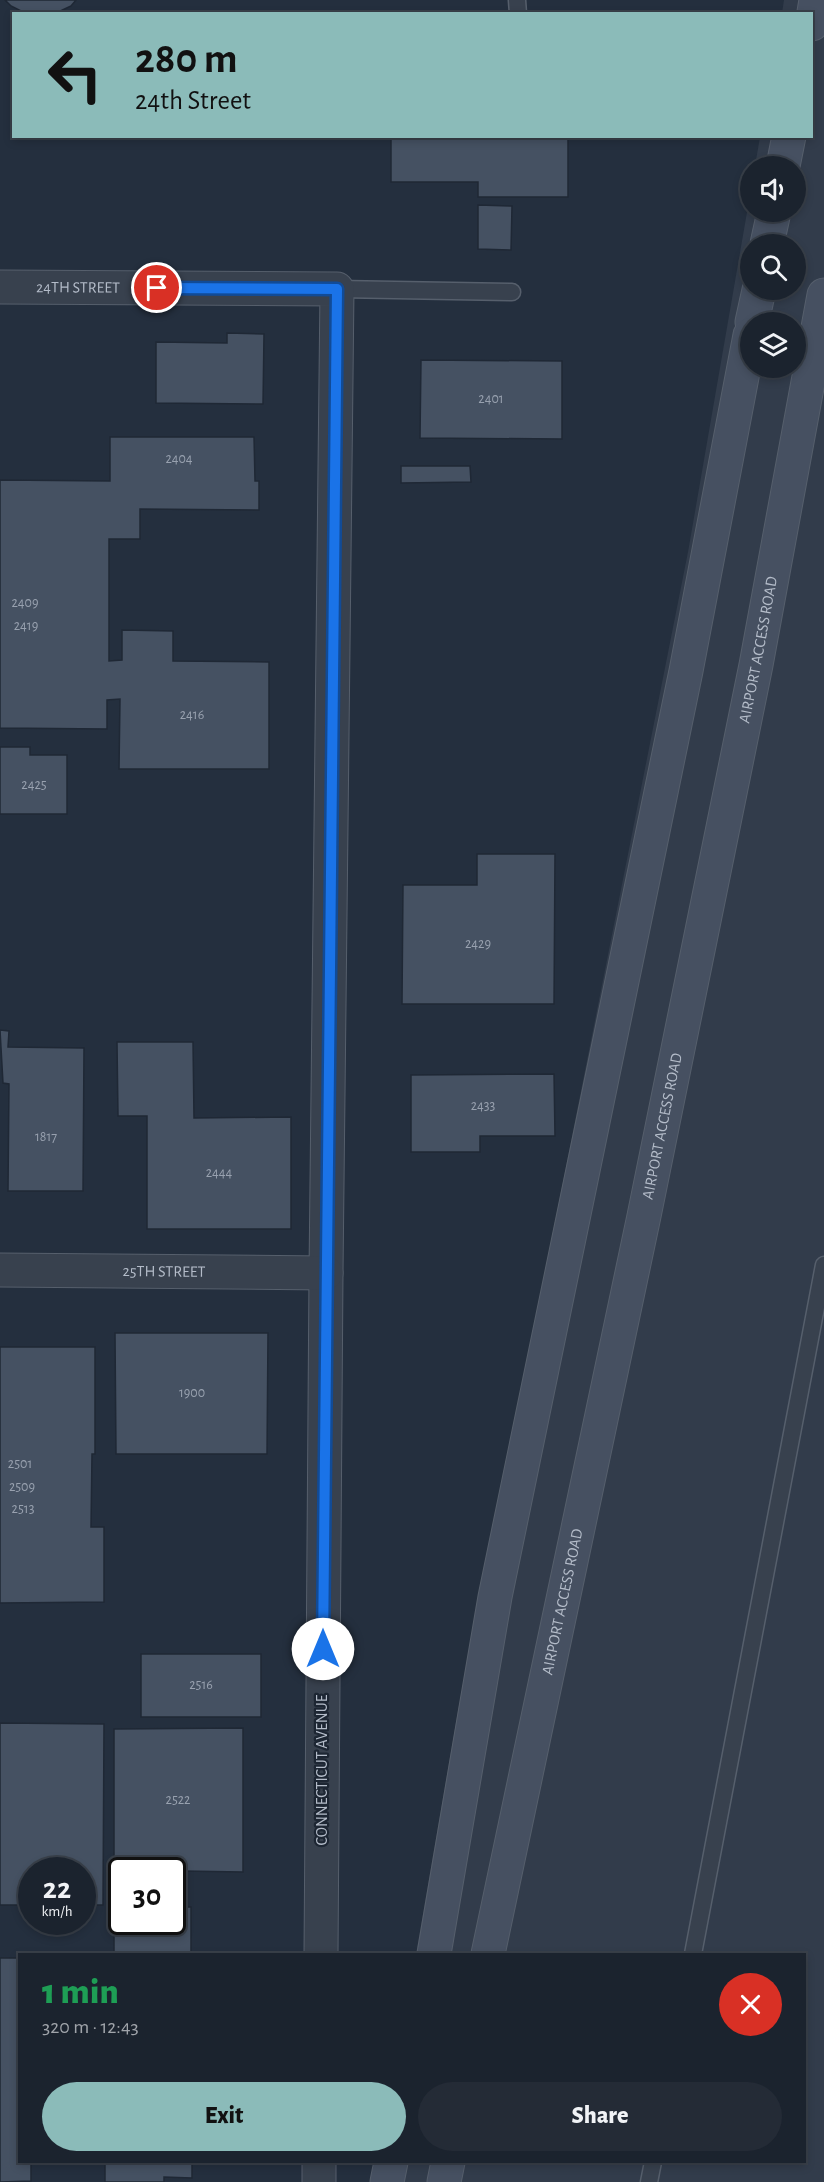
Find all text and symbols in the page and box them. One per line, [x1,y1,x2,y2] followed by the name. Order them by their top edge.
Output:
[36,36,114,114] icon: left
[135,38,238,80] text: 280 m
[135,87,251,114] text: 24th Street
[740,156,806,378] map controls
[740,156,806,222] button: sound
[740,234,806,300] button: search
[131,262,182,313] pin
[140,271,173,304] icon: arrive
[36,279,120,296] street label: 24TH STREET
[740,312,806,378] button: layers
[478,392,504,406] house number: 2401
[165,452,193,466] house number: 2404
[736,575,780,725] street label: AIRPORT ACCESS ROAD
[11,596,39,610] house number: 2409
[14,619,38,633] house number: 2419
[180,708,204,722] house number: 2416
[21,778,47,792] house number: 2425
[465,937,491,951] house number: 2429
[640,1051,685,1201] street label: AIRPORT ACCESS ROAD
[471,1099,496,1113] house number: 2433
[35,1130,57,1144] house number: 1817
[206,1166,233,1180] house number: 2444
[123,1263,206,1280] street label: 25TH STREET
[179,1386,205,1400] house number: 1900
[8,1457,32,1471] house number: 2501
[9,1480,35,1494] house number: 2509
[12,1502,35,1516] house number: 2513
[539,1527,586,1676] street label: AIRPORT ACCESS ROAD
[291,1617,355,1681] position arrow
[189,1678,213,1692] house number: 2516
[314,1694,330,1846] street label: CONNECTICUT AVENUE
[166,1793,190,1807] house number: 2522
[108,1857,186,1935] speed limit sign: 30
[43,1874,71,1904] text: 22
[42,1904,72,1919] text: km/h
[719,1973,782,2036] button: close
[42,1974,119,2010] text: 1 min
[42,2017,139,2037] text: 320 m · 12:43
[42,2082,406,2151] button: Exit
[418,2082,782,2151] button: Share

